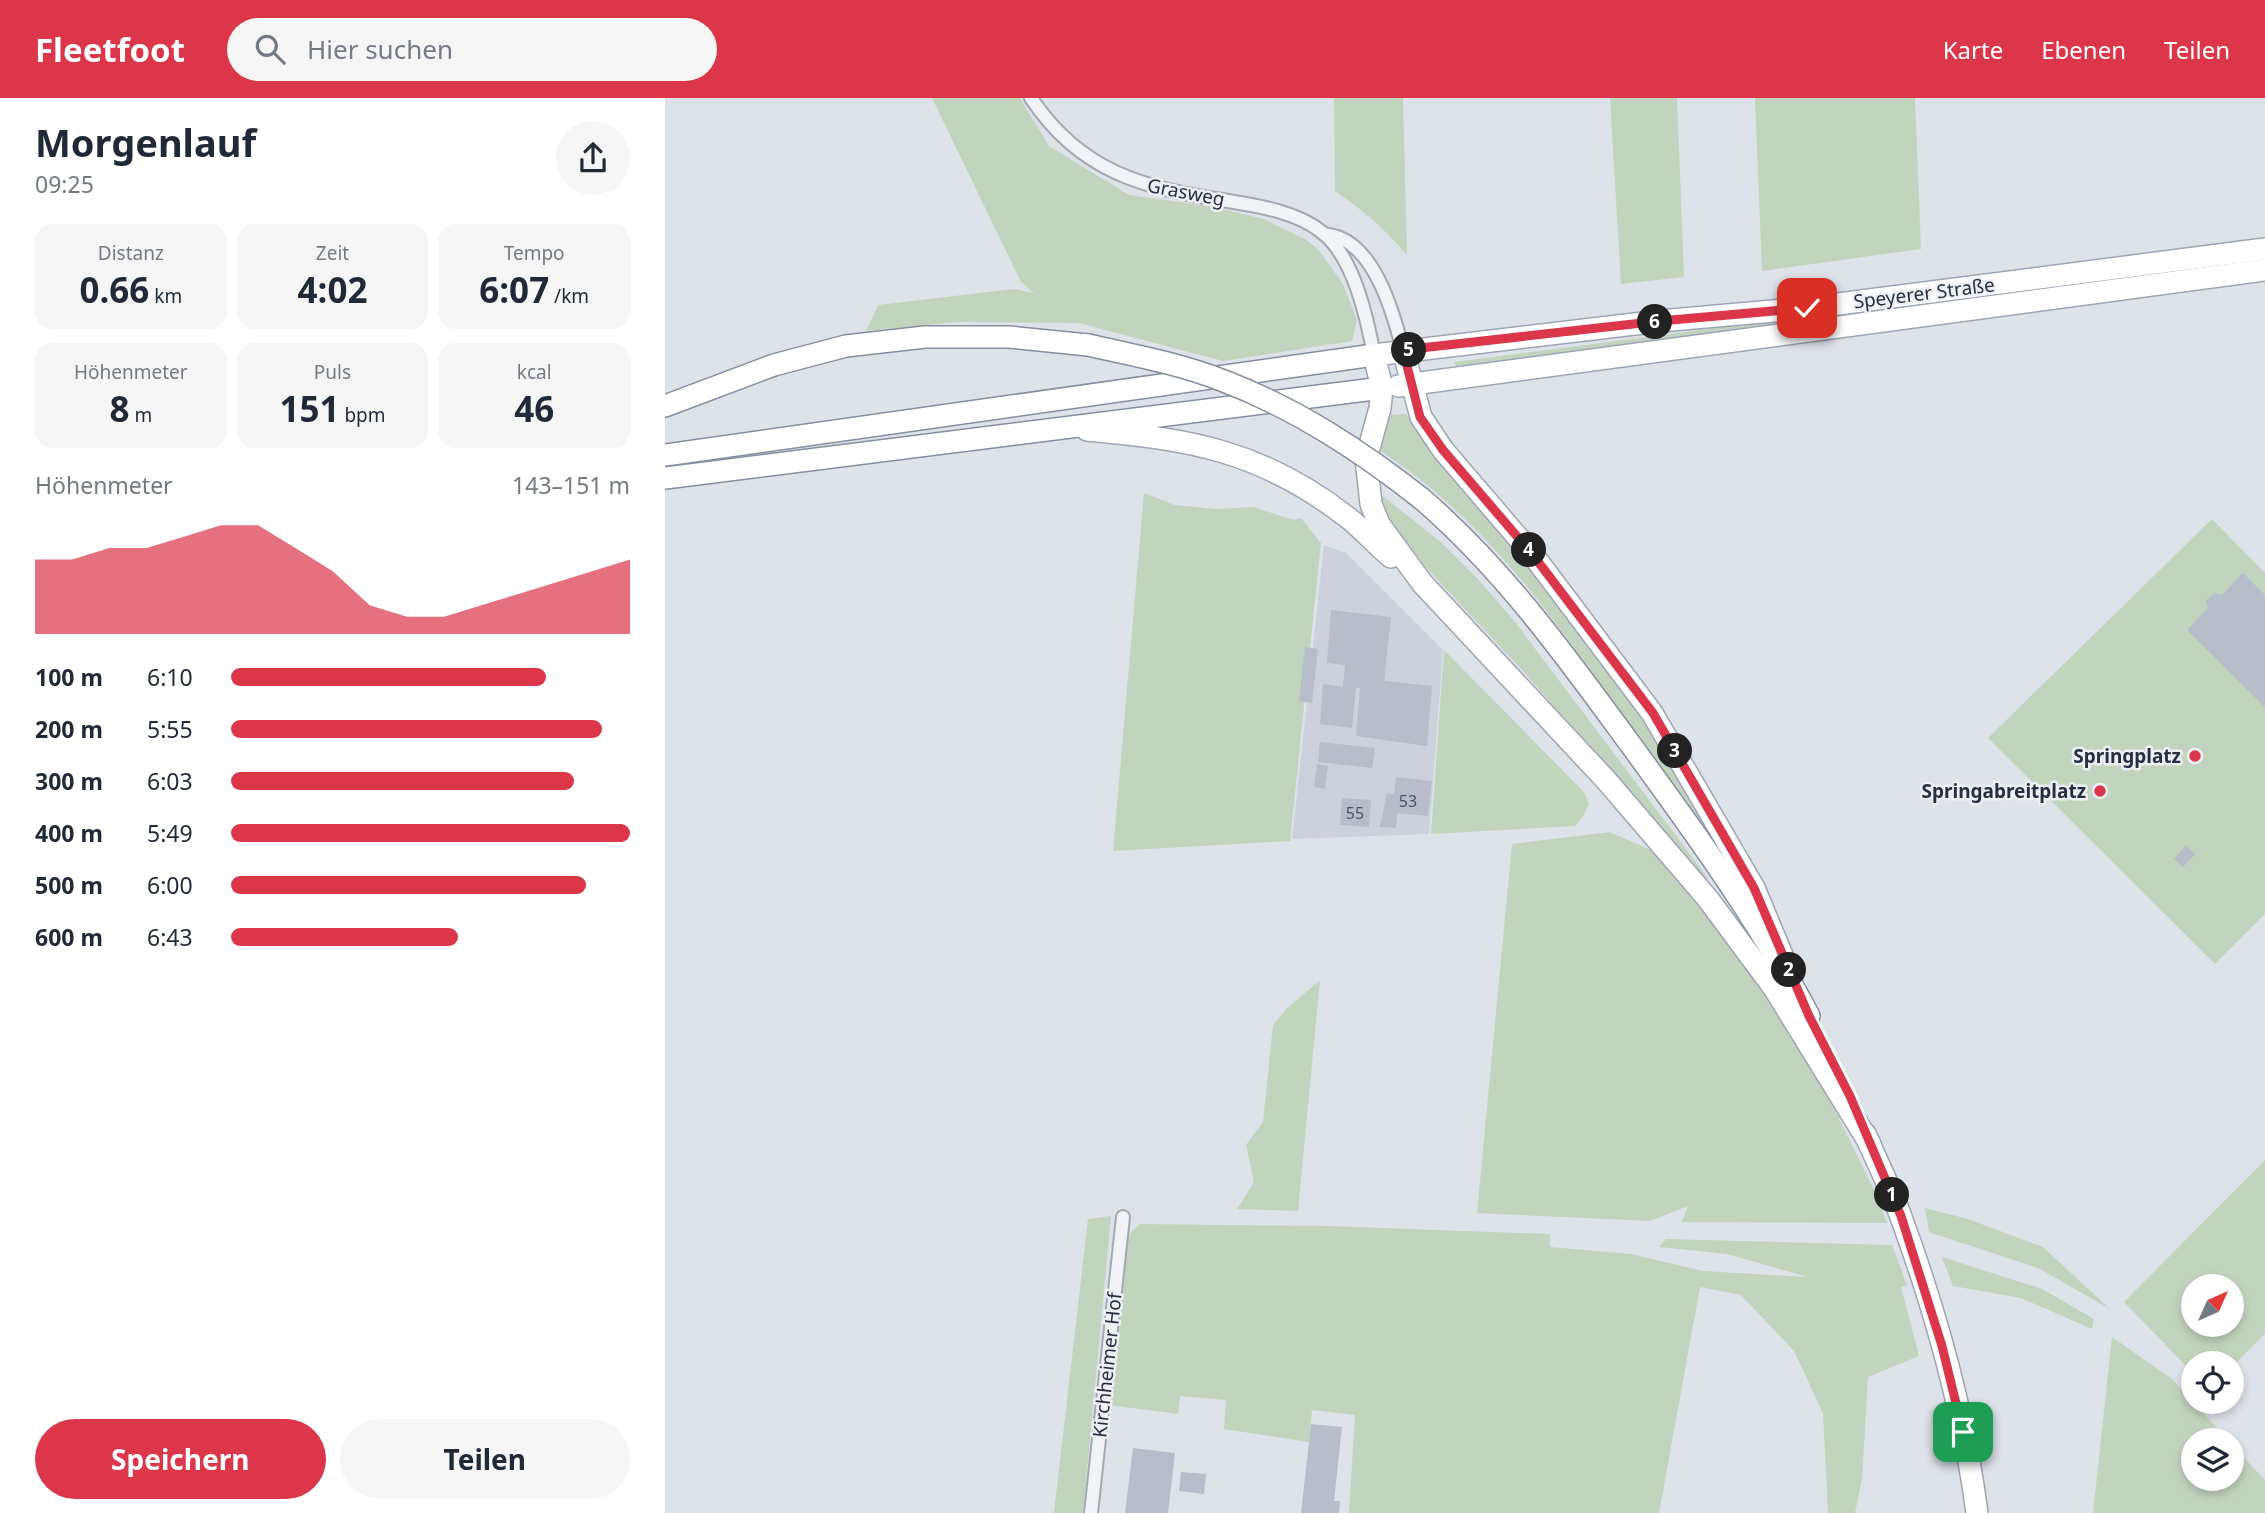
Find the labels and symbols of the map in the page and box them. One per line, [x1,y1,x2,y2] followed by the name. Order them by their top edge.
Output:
[1145,172,1227,212] street label: Grasweg
[1852,271,1996,315] street label: Speyerer Straße
[1777,278,1837,338] pin
[1637,304,1672,340] pin: 6
[1391,332,1427,368] pin: 5
[1511,532,1547,568] pin: 4
[1657,734,1693,768] pin: 3
[2073,743,2181,769] place label: Springplatz
[2187,748,2203,764] marker: Springplatz
[1922,778,2086,804] place label: Springabreitplatz
[2092,783,2108,799] marker: Springabreitplatz
[1399,790,1417,812] house number: 53
[1346,802,1364,824] house number: 55
[1771,952,1807,988] pin: 2
[1875,1178,1909,1212] pin: 1
[2181,1274,2243,1337] north arrow
[1086,1290,1128,1439] street label: Kirchheimer Hof
[1933,1402,1993,1462] pin

